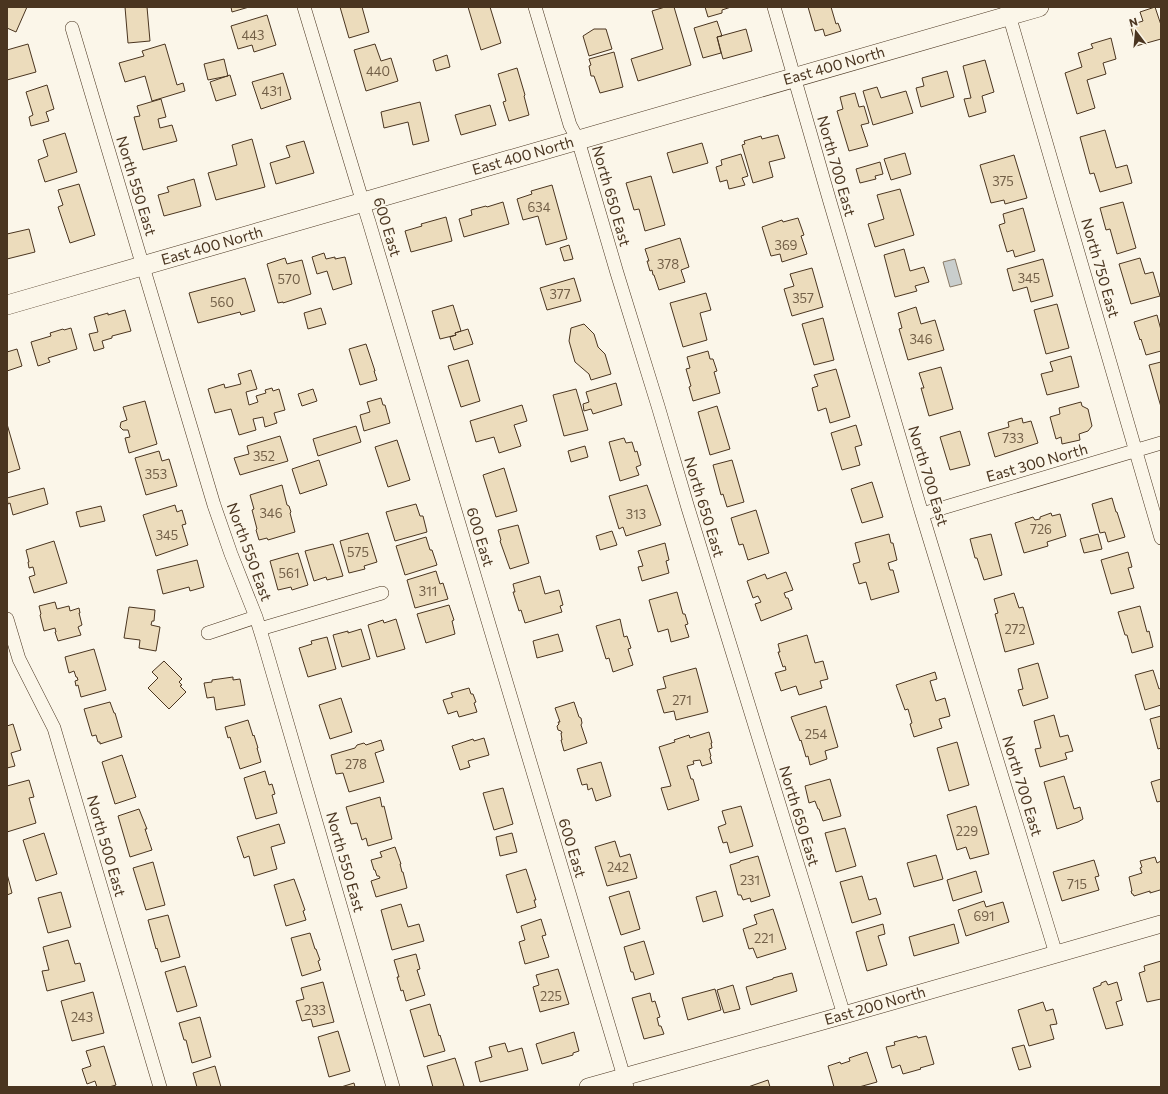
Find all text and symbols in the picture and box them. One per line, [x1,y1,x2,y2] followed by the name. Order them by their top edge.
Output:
[1116,12,1156,52] north arrow
[1127,15,1139,29] text: N
[241,27,265,43] house number: 443
[781,42,887,88] street label: East 400 North
[366,63,390,79] house number: 440
[262,83,282,99] house number: 431
[814,113,860,218] street label: North 700 East
[470,132,576,178] street label: East 400 North
[113,134,161,238] street label: North 550 East
[589,143,635,248] street label: North 650 East
[992,173,1014,189] house number: 375
[370,195,406,259] street label: 600 East
[527,199,551,215] house number: 634
[1078,216,1124,320] street label: North 750 East
[159,222,265,268] street label: East 400 North
[774,237,798,253] house number: 369
[657,256,679,272] house number: 378
[1018,270,1040,286] house number: 345
[278,271,300,287] house number: 570
[549,286,571,302] house number: 377
[792,290,814,306] house number: 357
[210,294,234,310] house number: 560
[909,331,933,347] house number: 346
[905,423,953,528] street label: North 700 East
[1002,430,1024,446] house number: 733
[984,439,1089,485] street label: East 300 North
[253,448,275,464] house number: 352
[681,454,729,559] street label: North 650 East
[145,466,167,482] house number: 353
[224,500,276,603] street label: North 550 East
[259,505,283,521] house number: 346
[463,505,499,569] street label: 600 East
[626,506,646,522] house number: 313
[1030,521,1052,537] house number: 726
[156,527,178,543] house number: 345
[347,544,369,560] house number: 575
[279,565,299,581] house number: 561
[419,583,437,599] house number: 311
[1004,621,1026,637] house number: 272
[672,692,692,708] house number: 271
[805,726,827,742] house number: 254
[999,733,1047,838] street label: North 700 East
[345,756,367,772] house number: 278
[776,763,824,868] street label: North 650 East
[84,793,130,898] street label: North 500 East
[323,810,369,914] street label: North 550 East
[555,816,591,880] street label: 600 East
[956,823,978,839] house number: 229
[607,859,629,875] house number: 242
[740,872,760,888] house number: 231
[1067,876,1087,892] house number: 715
[973,908,995,924] house number: 691
[754,930,774,946] house number: 221
[822,982,927,1028] street label: East 200 North
[540,988,562,1004] house number: 225
[304,1002,326,1018] house number: 233
[71,1009,93,1025] house number: 243

